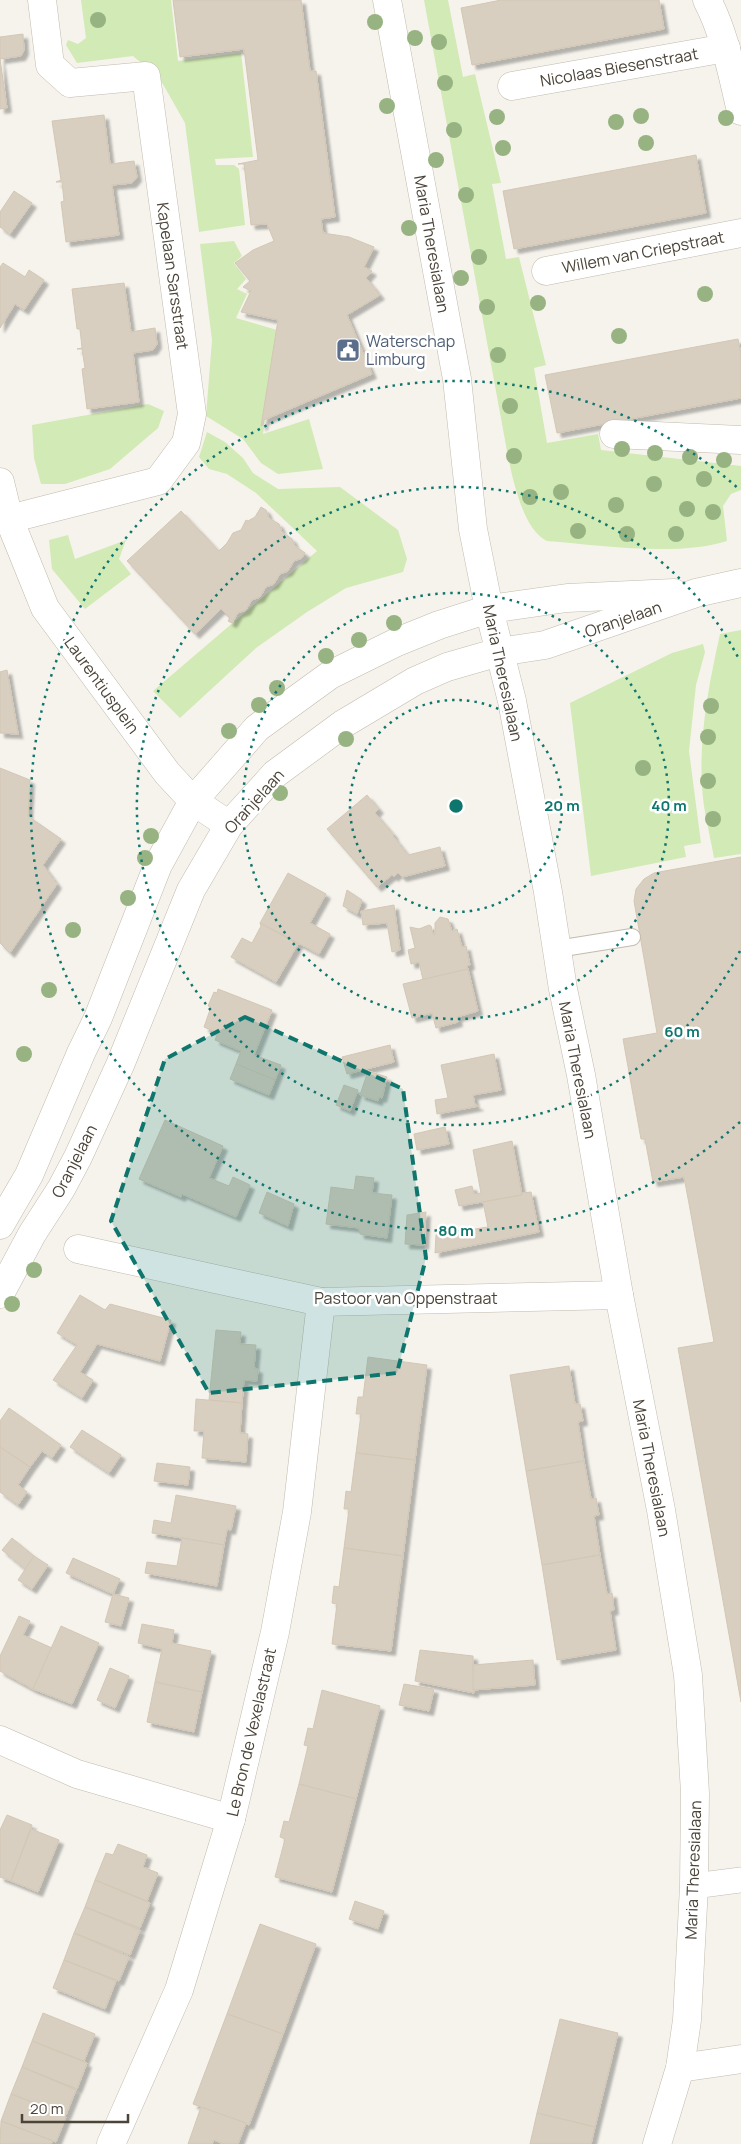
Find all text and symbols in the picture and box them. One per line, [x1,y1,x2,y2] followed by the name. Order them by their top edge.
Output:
[538,42,700,92] street label: Nicolaas Biesenstraat
[409,173,455,315] street label: Maria Theresialaan
[152,201,194,351] street label: Kapelaan Sarsstraat
[560,225,726,279] street label: Willem van Criepstraat
[366,330,455,370] place label: Waterschap Limburg
[335,337,361,363] public building icon: Waterschap Limburg
[582,596,664,642] street label: Oranjelaan
[478,603,528,743] street label: Maria Theresialaan
[59,632,145,738] street label: Laurentiusplein
[219,764,289,838] street label: Oranjelaan
[544,795,580,816] text: 20 m
[651,795,687,816] text: 40 m
[447,797,465,815] centre of rings
[554,1000,602,1140] street label: Maria Theresialaan
[664,1021,700,1042] text: 60 m
[46,1120,102,1202] street label: Oranjelaan
[438,1220,474,1241] text: 80 m
[314,1287,498,1309] street label: Pastoor van Oppenstraat
[628,1398,676,1538] street label: Maria Theresialaan
[221,1645,281,1819] street label: Le Bron de Vexelastraat
[680,1800,706,1940] street label: Maria Theresialaan
[22,2092,129,2124] scale bar
[30,2098,63,2119] text: 20 m

